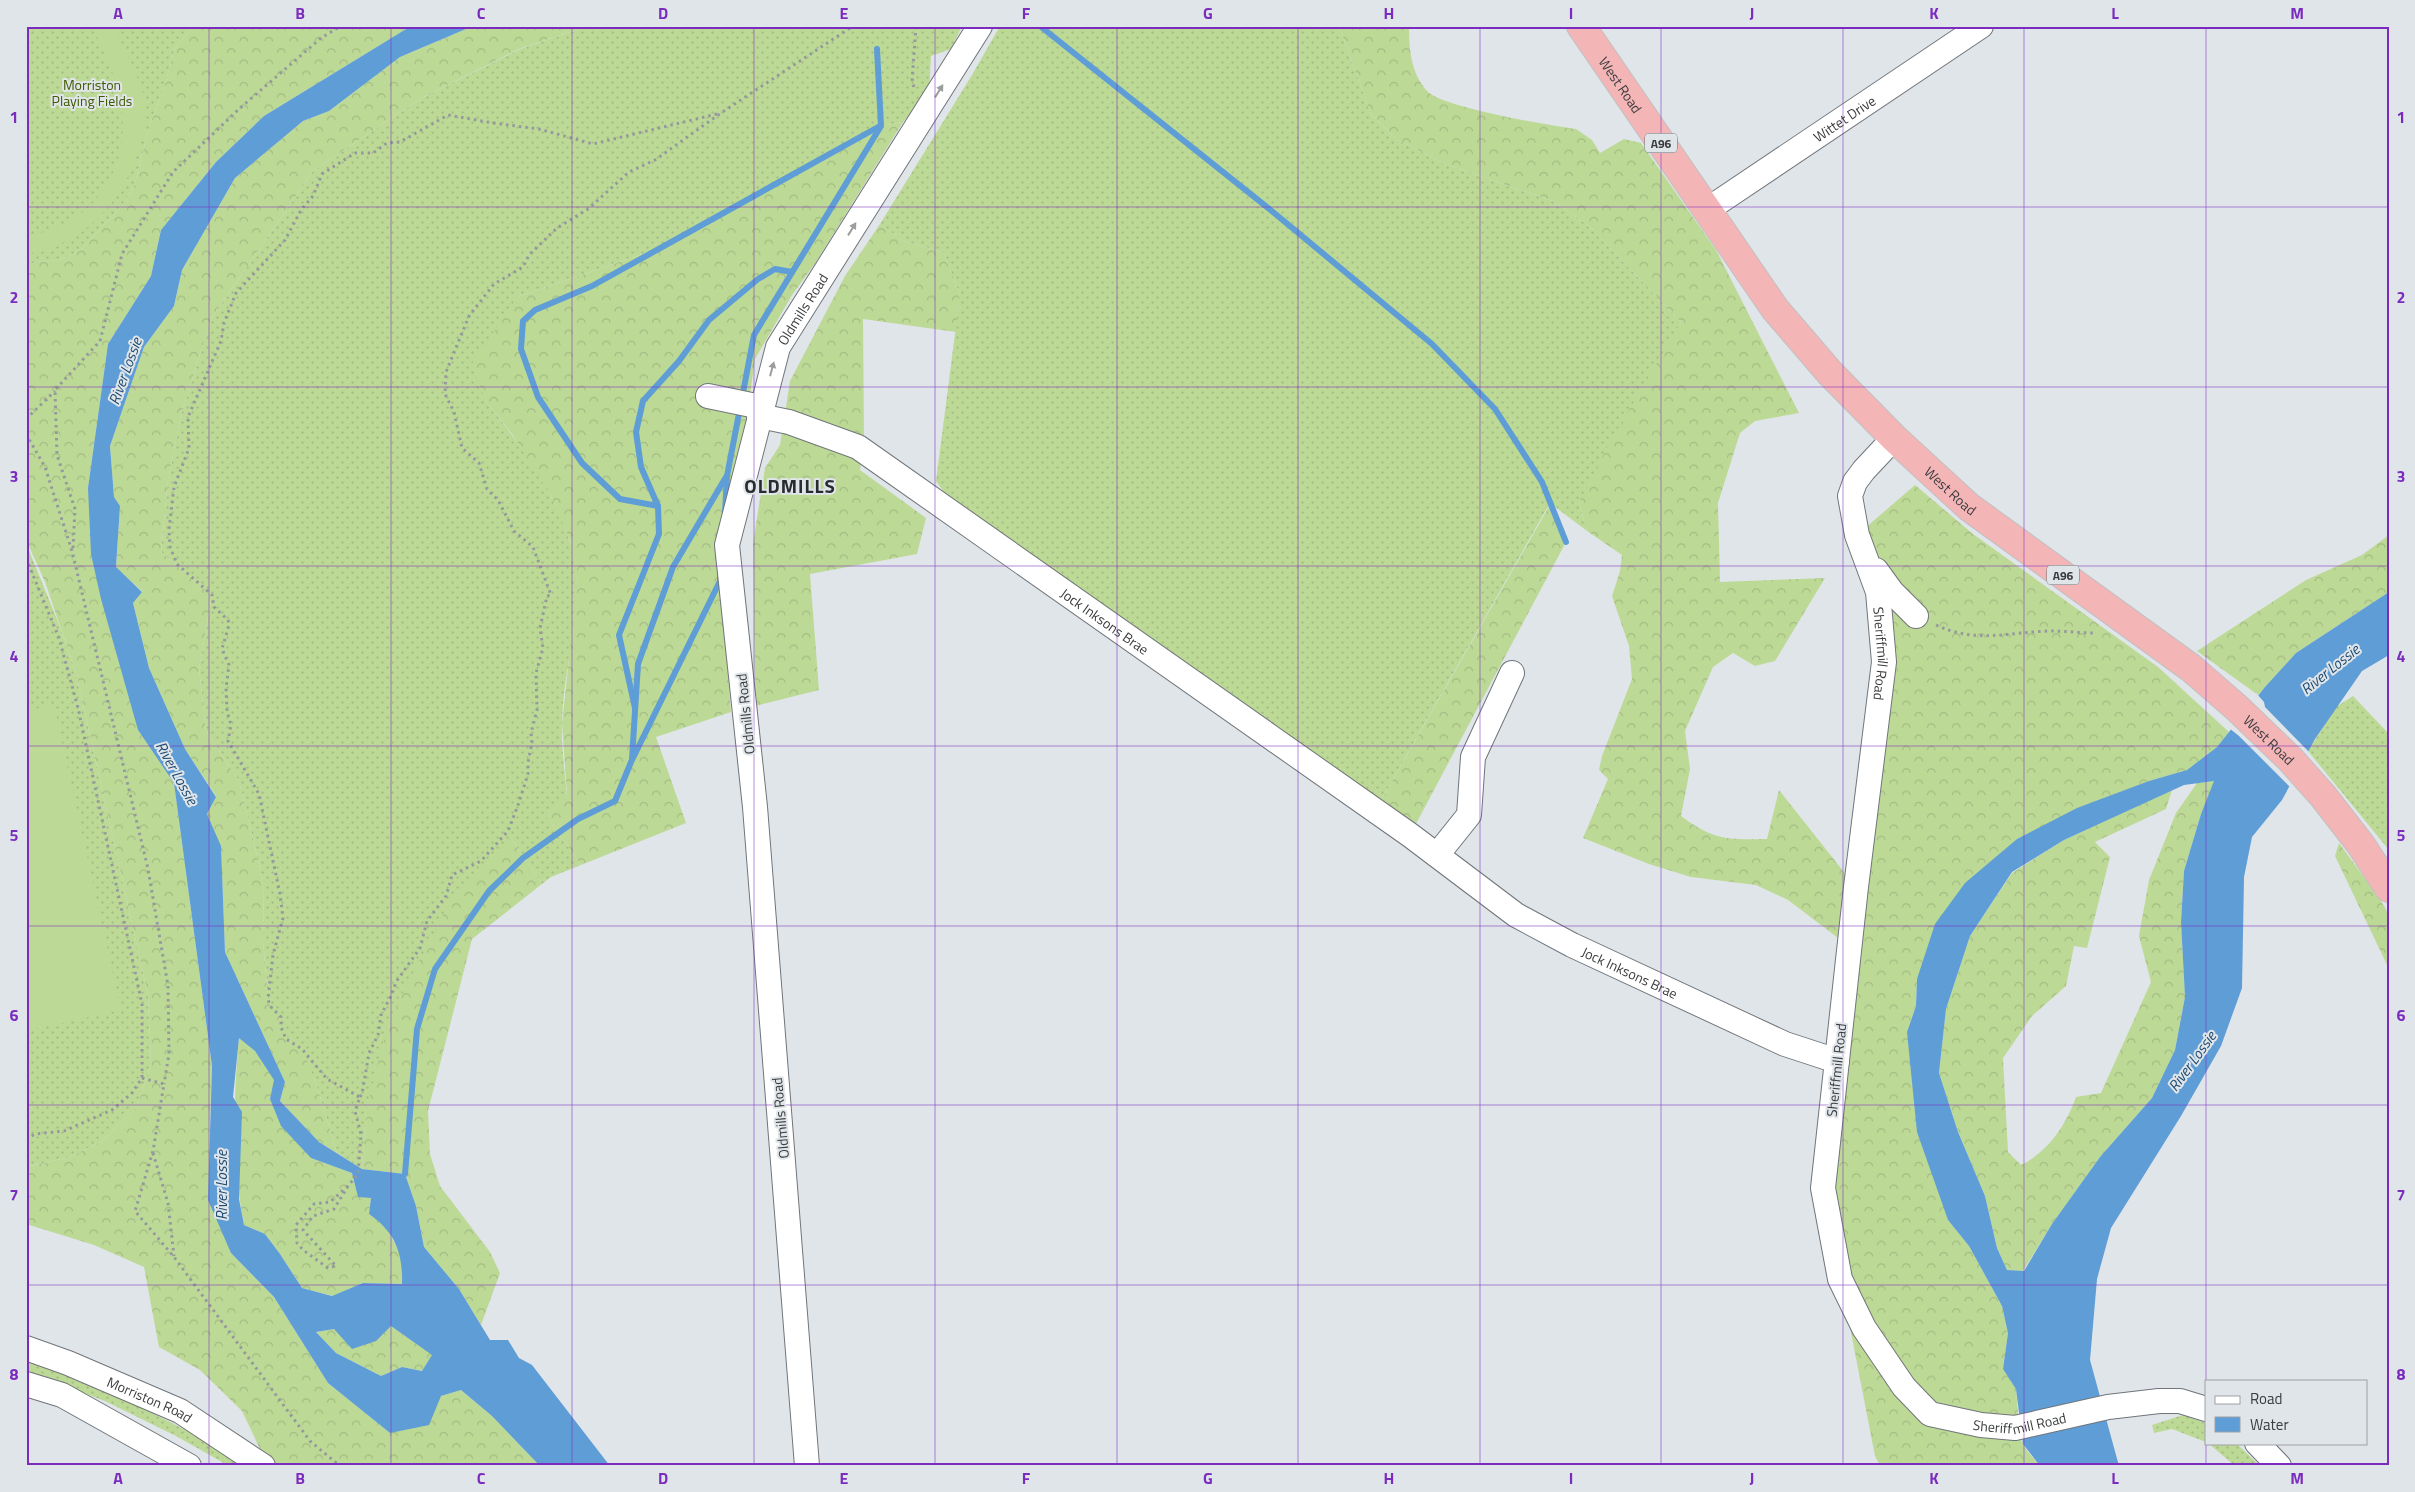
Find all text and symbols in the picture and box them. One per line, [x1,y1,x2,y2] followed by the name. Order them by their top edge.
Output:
[113,1,123,25] text: A
[295,1,305,25] text: B
[477,1,486,25] text: C
[658,1,668,25] text: D
[840,1,849,25] text: E
[1022,1,1031,25] text: F
[1203,1,1213,25] text: G
[1384,1,1394,25] text: H
[1569,1,1573,25] text: I
[1750,1,1754,25] text: J
[1929,1,1939,25] text: K
[2111,1,2119,25] text: L
[2290,1,2304,25] text: M
[1594,52,1648,117] street label: West Road
[52,74,132,111] park label: Morriston Playing Fields
[935,85,944,98] one-way arrow
[1809,89,1879,147] street label: Wittet Drive
[10,105,18,129] text: 1
[2397,105,2405,129] text: 1
[1645,134,1677,152] road number: A96
[848,222,857,235] one-way arrow
[771,269,832,349] street label: Oldmills Road
[10,285,18,309] text: 2
[2397,285,2405,309] text: 2
[102,333,148,408] water label: River Lossie
[768,361,776,376] one-way arrow
[1920,461,1981,520] street label: West Road
[10,464,18,488] text: 3
[2397,464,2405,488] text: 3
[744,471,836,500] district label: OLDMILLS
[2047,566,2079,584] road number: A96
[1057,582,1154,659] street label: Jock Inksons Brae
[1869,606,1895,702] street label: Sheriffmill Road
[2296,637,2365,700] water label: River Lossie
[10,644,19,668] text: 4
[2397,644,2406,668] text: 4
[730,673,760,755] street label: Oldmills Road
[2239,710,2300,769] street label: West Road
[150,737,204,810] water label: River Lossie
[10,823,19,847] text: 5
[2397,823,2406,847] text: 5
[1579,941,1681,1003] street label: Jock Inksons Brae
[10,1003,19,1027] text: 6
[2397,1003,2406,1027] text: 6
[1821,1022,1851,1118] street label: Sheriffmill Road
[2162,1025,2222,1096] water label: River Lossie
[766,1077,794,1159] street label: Oldmills Road
[210,1149,233,1220] water label: River Lossie
[10,1183,18,1207] text: 7
[2397,1183,2405,1207] text: 7
[10,1362,19,1386] text: 8
[2397,1362,2406,1386] text: 8
[104,1371,197,1427] street label: Morriston Road
[2205,1380,2368,1444] legend
[2250,1387,2282,1410] text: Road
[1971,1406,2068,1439] street label: Sheriffmill Road
[2250,1413,2289,1436] text: Water
[113,1466,123,1490] text: A
[295,1466,305,1490] text: B
[477,1466,486,1490] text: C
[658,1466,668,1490] text: D
[840,1466,849,1490] text: E
[1022,1466,1031,1490] text: F
[1203,1466,1213,1490] text: G
[1384,1466,1394,1490] text: H
[1569,1466,1573,1490] text: I
[1750,1466,1754,1490] text: J
[1929,1466,1939,1490] text: K
[2111,1466,2119,1490] text: L
[2290,1466,2304,1490] text: M

